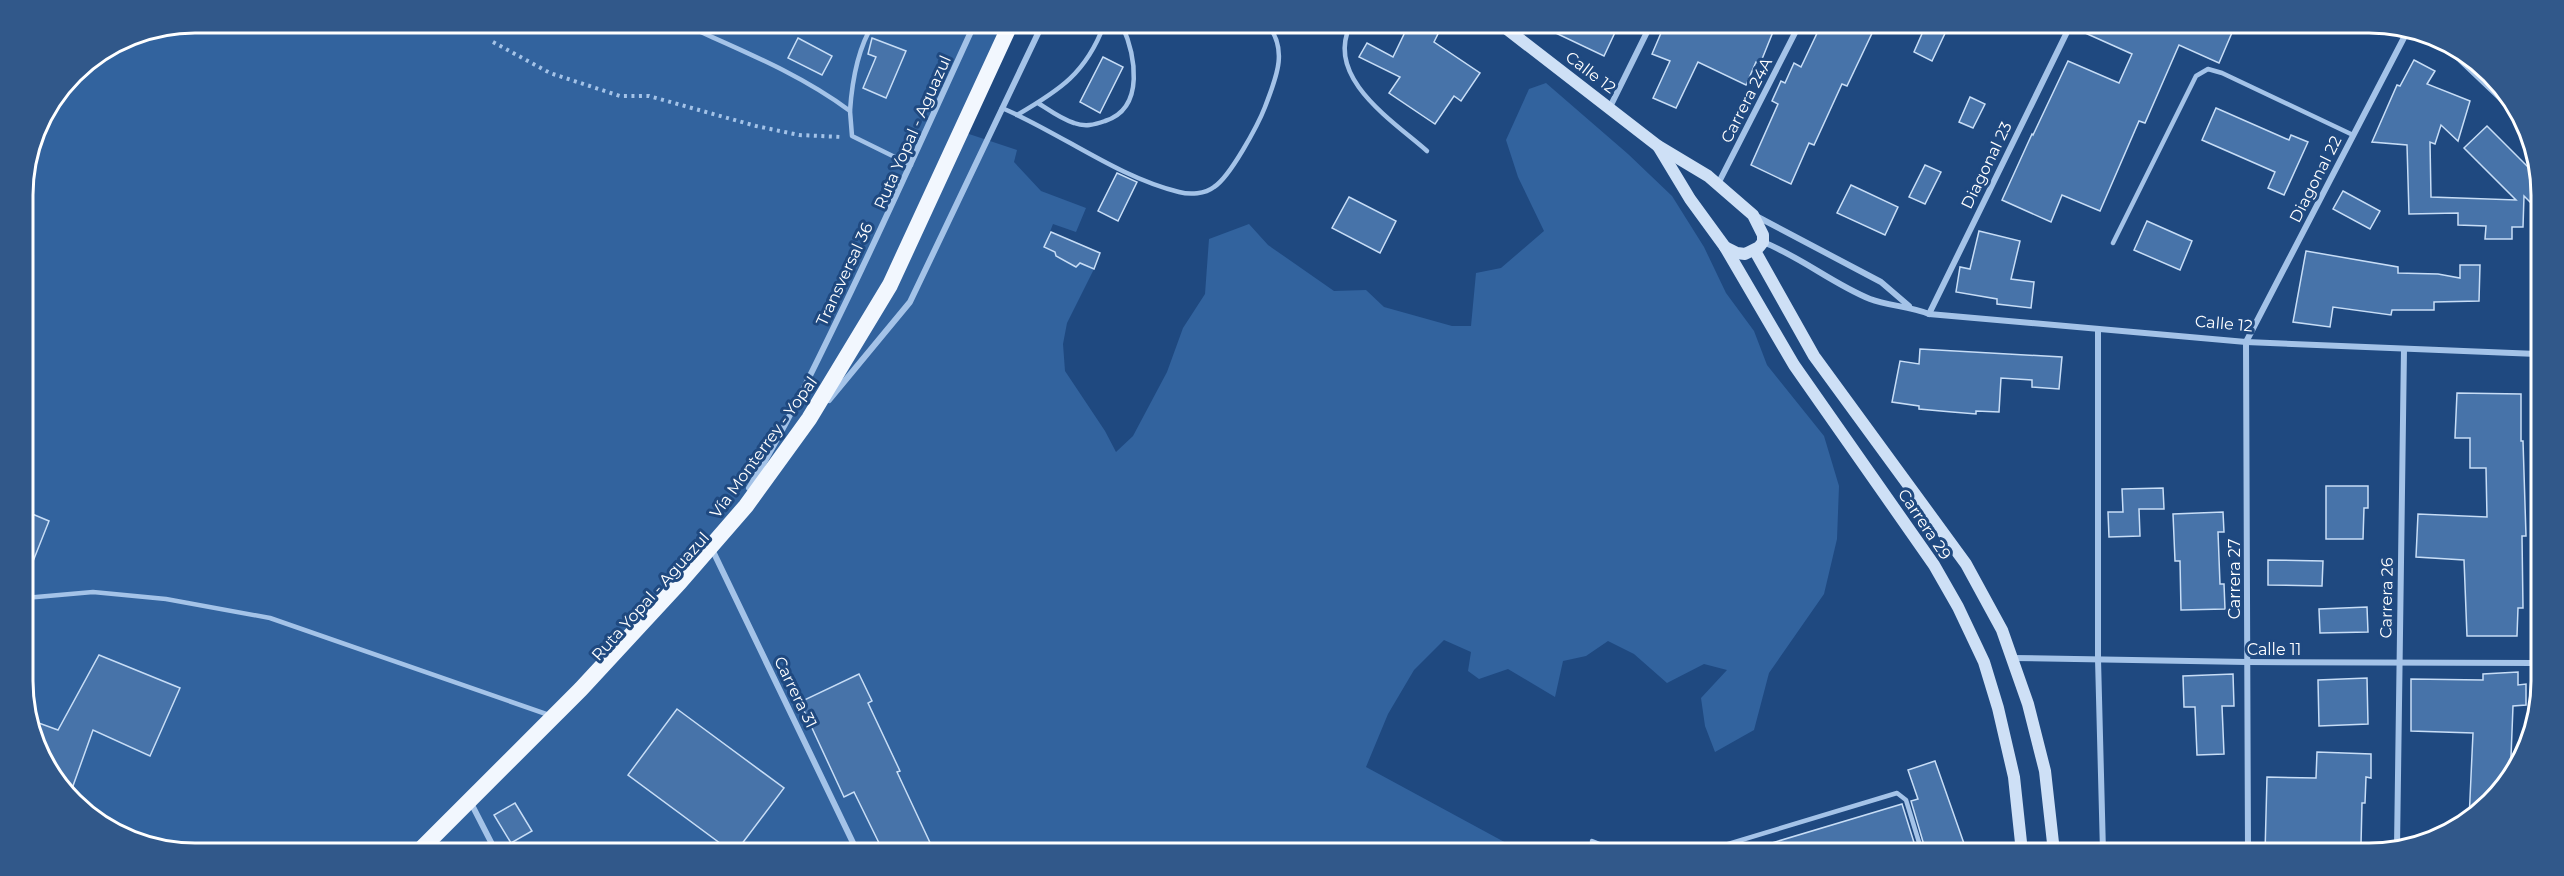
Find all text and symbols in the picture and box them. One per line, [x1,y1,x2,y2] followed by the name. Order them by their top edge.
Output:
[1562,47,1620,97] street label: Calle 12
[870,52,955,212] street label: Ruta Yopal - Aguazul
[1717,54,1776,146] street label: Carrera 24A
[1957,118,2016,212] street label: Diagonal 23
[2285,133,2345,226] street label: Diagonal 22
[812,219,877,329] street label: Transversal 36
[2194,312,2254,335] street label: Calle 12
[706,373,821,522] street label: Vía Monterrey - Yopal
[1894,485,1955,563] street label: Carrera 29
[588,528,713,664] street label: Ruta Yopal - Aguazul
[2225,539,2244,619] street label: Carrera 27
[2376,557,2397,639] street label: Carrera 26
[2247,640,2301,659] street label: Calle 11
[770,653,821,731] street label: Carrera 31

